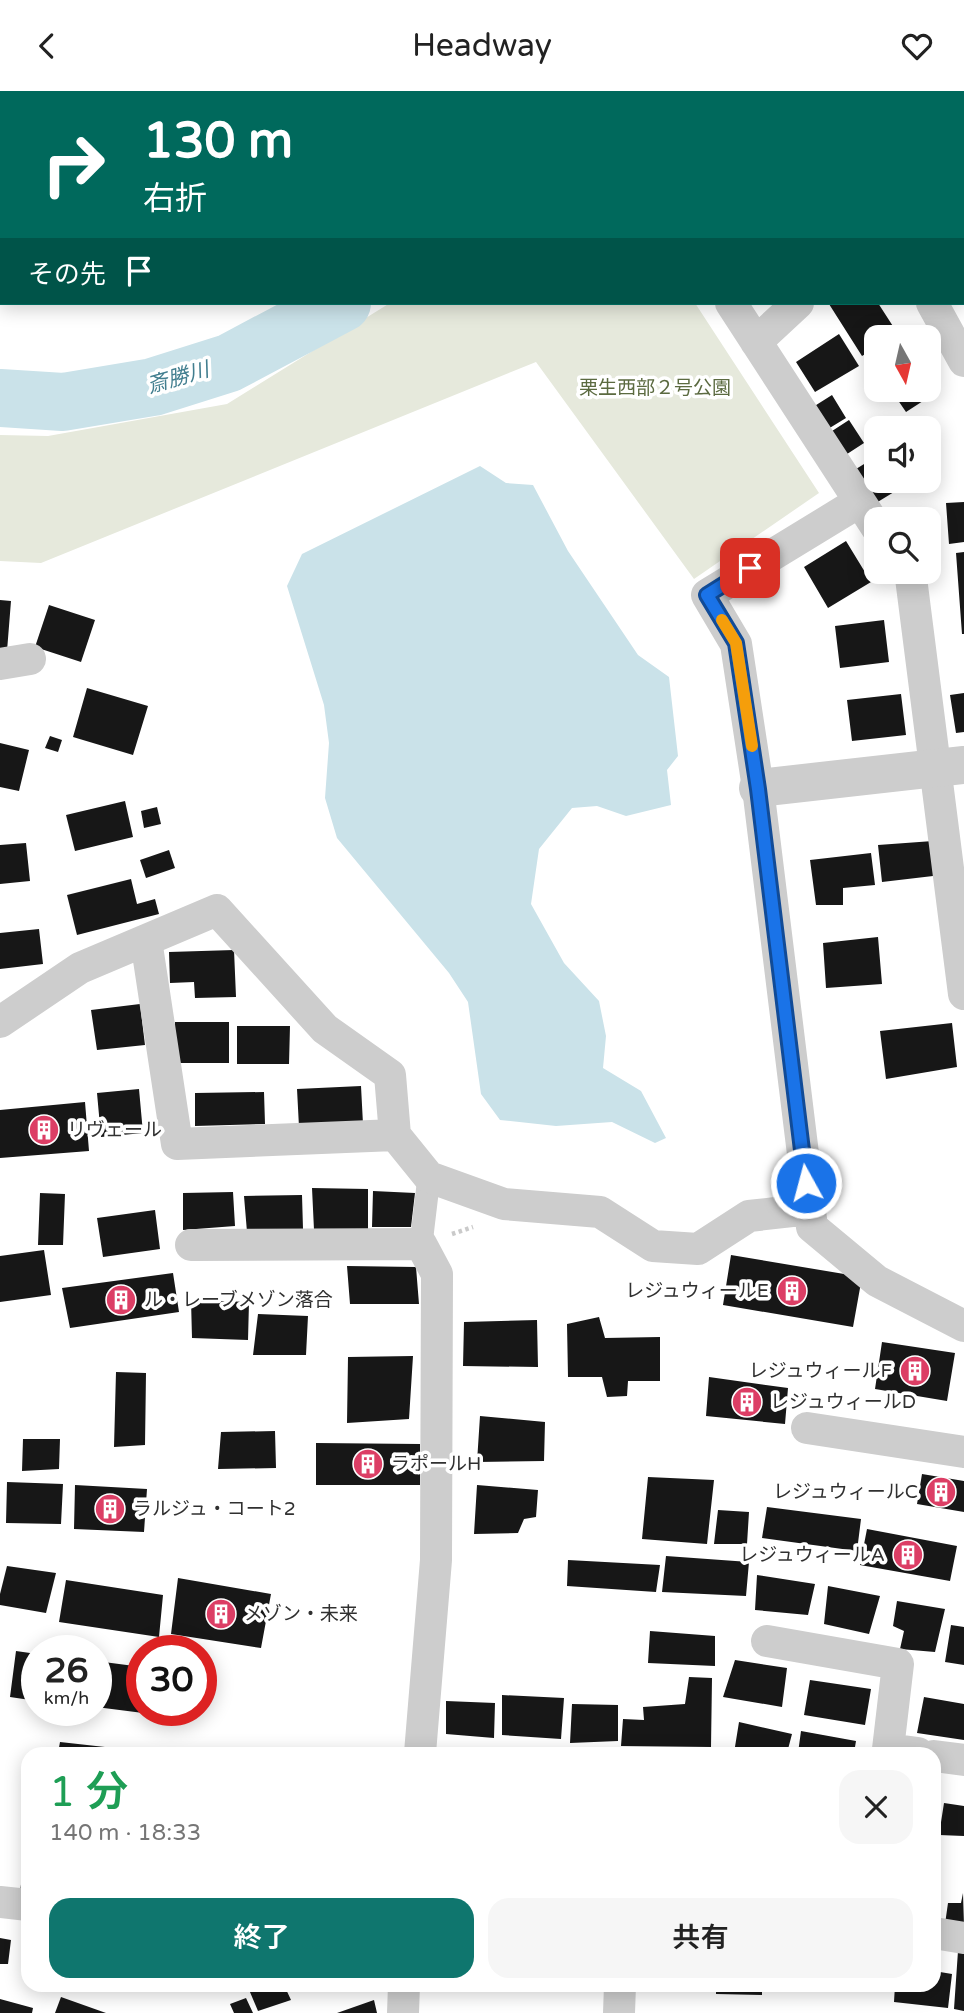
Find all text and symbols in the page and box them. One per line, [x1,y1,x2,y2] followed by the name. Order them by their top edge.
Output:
[28,27,66,65] icon: back
[412,27,552,65] text: Headway
[898,27,936,65] icon: heart
[143,112,293,171] text: 130 m
[28,119,119,210] icon: right
[143,180,207,218] text: 右折
[120,252,158,290] icon: arrive
[28,259,106,290] text: その先
[864,325,942,403] north arrow
[864,325,941,584] map controls
[144,357,214,399] water label: 斎勝川
[579,377,731,399] park label: 栗生西部２号公園
[864,416,941,493] button: sound
[864,507,941,584] button: search
[720,538,780,598] pin
[731,549,769,587] icon: arrive
[27,1113,61,1147] building icon: リヴェール
[67,1119,162,1141] place label: リヴェール
[769,1146,843,1220] position arrow
[775,1274,809,1308] building icon: レジュウィールE
[625,1280,769,1302] place label: レジュウィールE
[104,1283,138,1317] building icon: ル・レーブメゾン落合
[144,1289,333,1311] place label: ル・レーブメゾン落合
[898,1354,932,1388] building icon: レジュウィールF
[749,1360,892,1382] place label: レジュウィールF
[730,1385,764,1419] building icon: レジュウィールD
[770,1391,916,1413] place label: レジュウィールD
[351,1447,385,1481] building icon: ラポールH
[391,1453,481,1475] place label: ラポールH
[924,1475,958,1509] building icon: レジュウィールC
[773,1481,918,1503] place label: レジュウィールC
[93,1492,127,1526] building icon: ラルジュ・コート2
[133,1498,296,1520] place label: ラルジュ・コート2
[891,1538,925,1572] building icon: レジュウィールA
[739,1544,885,1566] place label: レジュウィールA
[204,1597,238,1631] building icon: メゾン・未来
[244,1603,358,1625] place label: メゾン・未来
[126,1635,217,1726] speed limit sign: 30
[45,1650,88,1692] text: 26
[44,1687,89,1709] text: km/h
[49,1767,128,1818] text: 1 分
[839,1770,913,1844] button: close
[49,1819,201,1847] text: 140 m · 18:33
[49,1898,474,1978] button: 終了
[488,1898,913,1978] button: 共有

